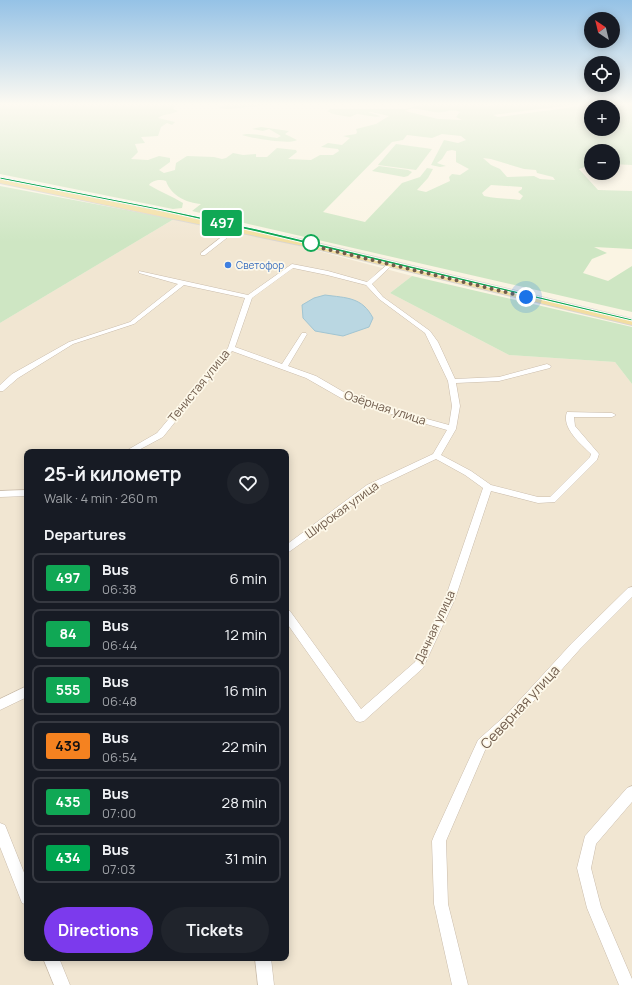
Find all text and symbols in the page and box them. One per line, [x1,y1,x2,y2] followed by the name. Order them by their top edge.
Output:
[584,12,620,48] north arrow
[584,12,620,180] map controls
[584,56,620,92] button: locate
[584,100,620,136] button: +
[584,144,620,180] button: −
[199,210,245,236] line badge: 497
[210,213,234,232] text: 497
[302,234,320,252] unlabelled marker
[236,258,284,272] place label: Светофор
[223,260,233,270] marker: Светофор
[516,287,536,307] your location
[164,346,233,426] street label: Тенистая улица
[342,386,428,429] street label: Озёрная улица
[44,461,181,487] text: 25-й километр
[227,462,269,504] button: heart
[301,477,382,542] street label: Широкая улица
[44,489,158,507] text: Walk · 4 min · 260 m
[44,524,126,545] text: Departures
[102,559,129,580] text: Bus
[56,568,80,587] text: 497
[230,568,267,589] text: 6 min
[102,580,137,598] text: 06:38
[410,588,459,666] street label: Дачная улица
[102,615,129,636] text: Bus
[59,624,77,643] text: 84
[224,624,267,645] text: 12 min
[102,636,137,654] text: 06:44
[476,661,564,753] street label: Северная улица
[102,671,129,692] text: Bus
[56,680,80,699] text: 555
[224,680,267,701] text: 16 min
[102,692,137,710] text: 06:48
[102,727,129,748] text: Bus
[55,736,81,755] text: 439
[222,736,267,757] text: 22 min
[102,748,137,766] text: 06:54
[102,783,129,804] text: Bus
[56,792,80,811] text: 435
[222,792,267,813] text: 28 min
[102,804,136,822] text: 07:00
[102,839,129,860] text: Bus
[55,848,81,867] text: 434
[225,848,267,869] text: 31 min
[102,860,135,878] text: 07:03
[44,907,153,953] button: Directions
[161,907,269,953] button: Tickets

